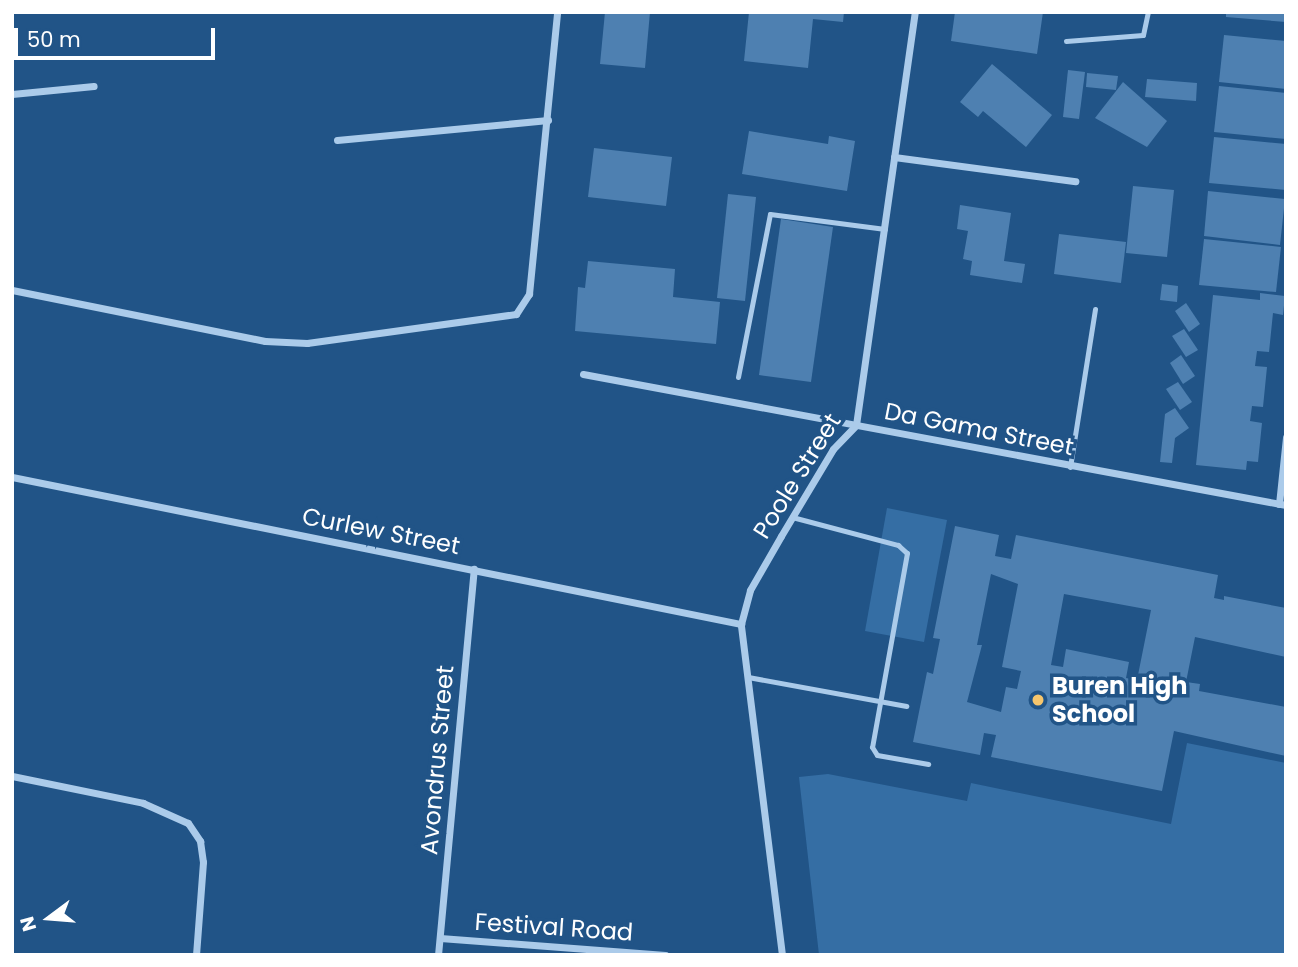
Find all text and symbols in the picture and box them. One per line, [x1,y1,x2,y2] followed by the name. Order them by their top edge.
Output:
[18,14,219,58] scale bar
[27,25,81,54] text: 50 m
[882,397,1076,461] street label: Da Gama Street
[747,408,847,544] street label: Poole Street
[300,502,462,560] street label: Curlew Street
[414,664,460,856] street label: Avondrus Street
[1052,672,1187,728] place label: Buren High School
[1030,692,1046,708] marker: Buren High School
[14,883,84,953] north arrow
[474,907,634,947] street label: Festival Road
[13,913,43,935] text: N

